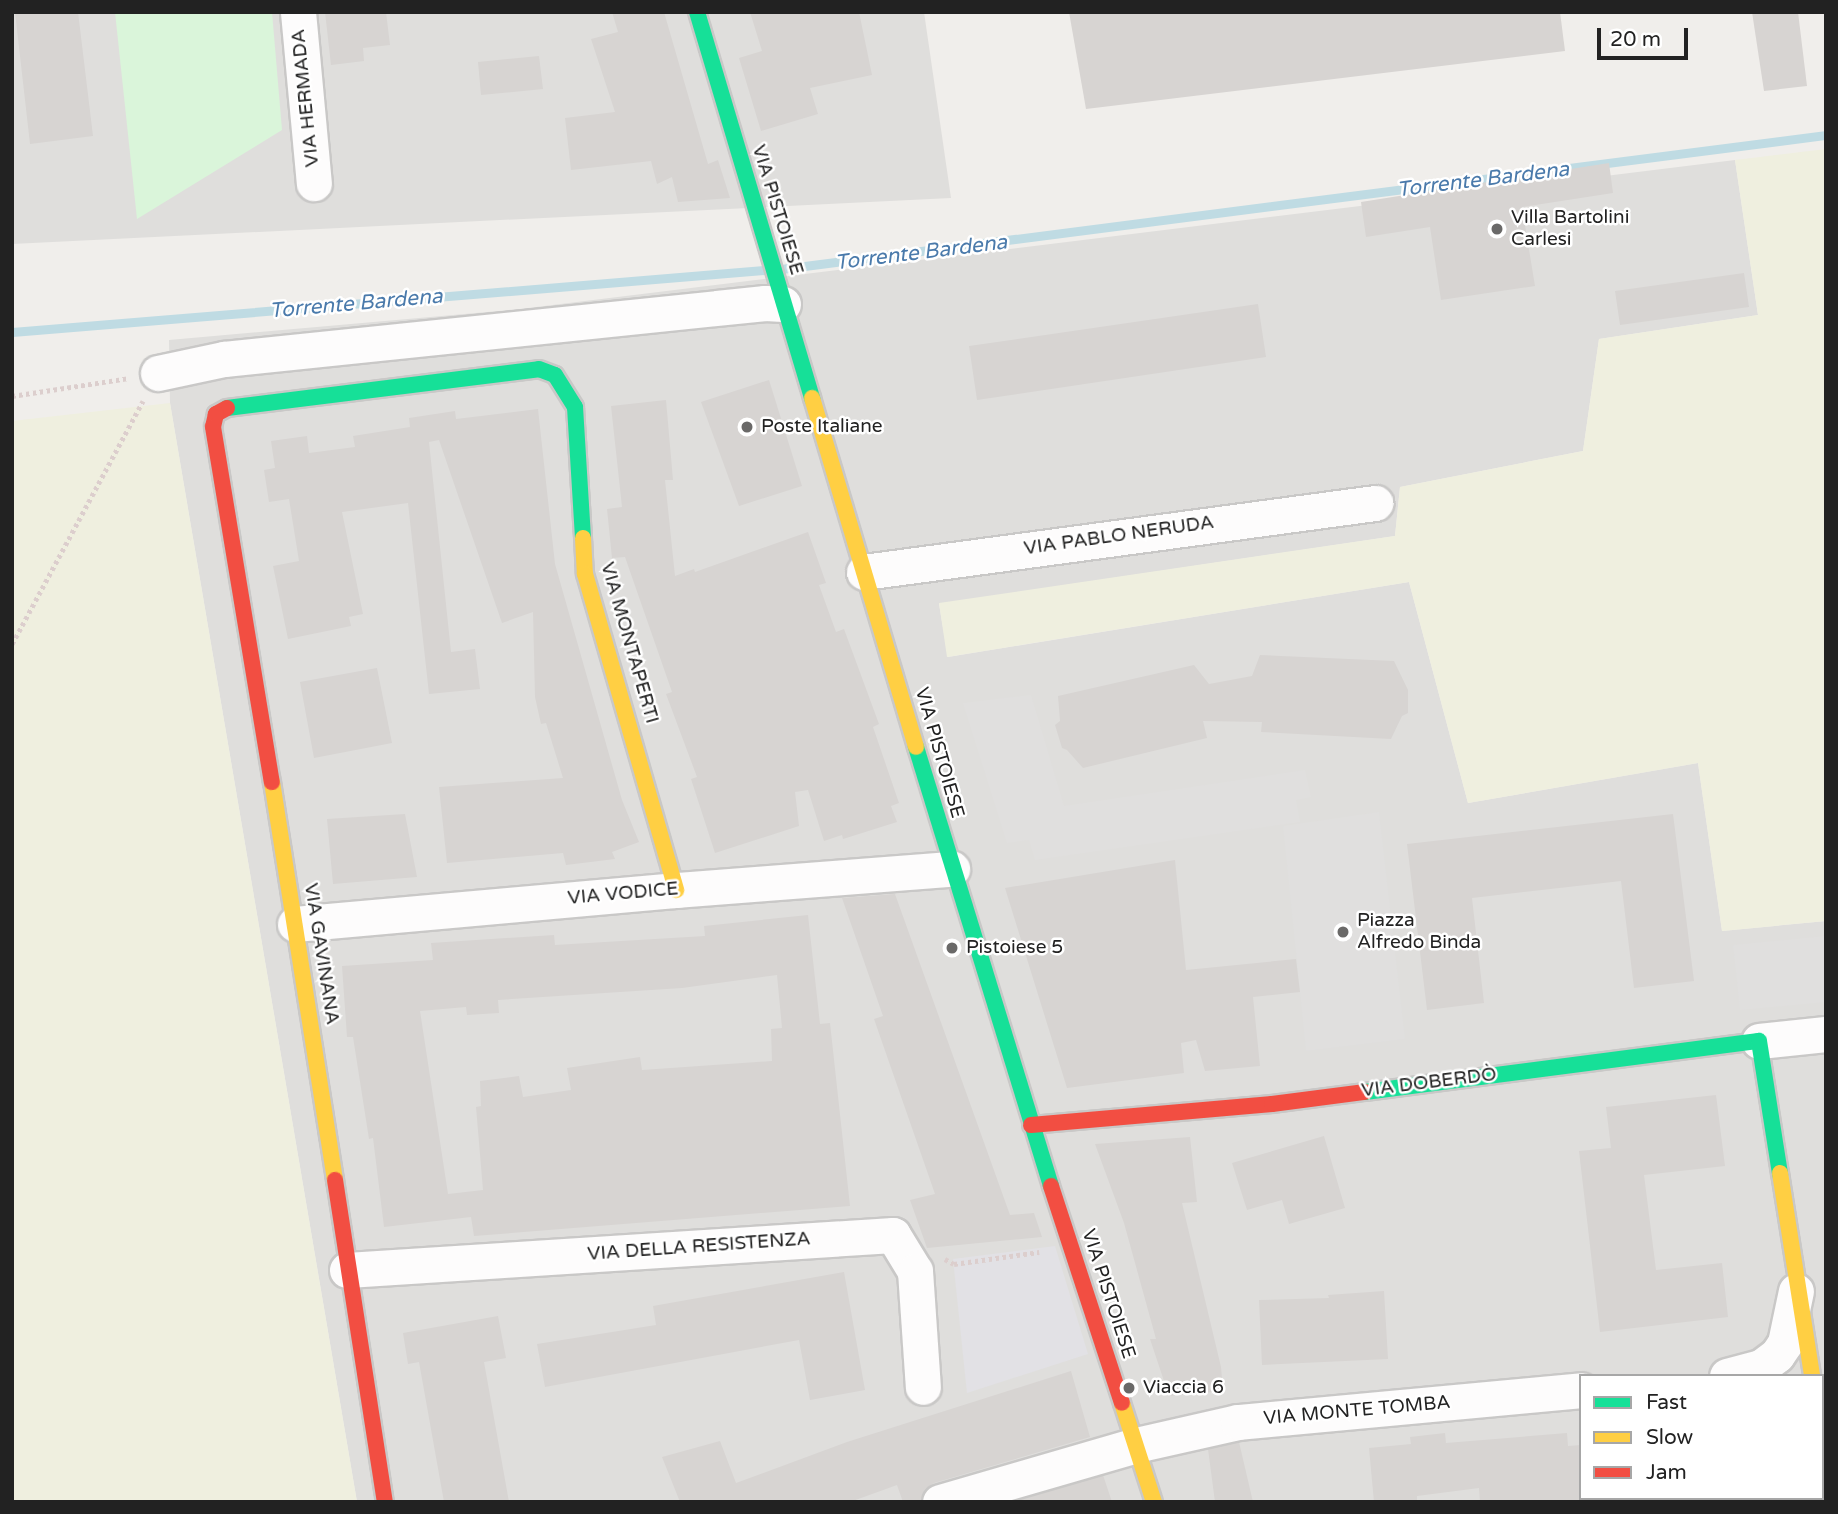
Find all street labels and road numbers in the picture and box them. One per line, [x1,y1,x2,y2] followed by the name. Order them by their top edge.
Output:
[287,28,325,168] street label: VIA HERMADA
[746,142,808,278] street label: VIA PISTOIESE
[1022,511,1216,561] street label: VIA PABLO NERUDA
[595,560,663,726] street label: VIA MONTAPERTI
[909,685,969,821] street label: VIA PISTOIESE
[567,878,679,910] street label: VIA VODICE
[299,882,343,1026] street label: VIA GAVINANA
[1360,1063,1498,1103] street label: VIA DOBERDÒ
[1076,1226,1140,1362] street label: VIA PISTOIESE
[587,1228,811,1266] street label: VIA DELLA RESISTENZA
[1263,1391,1451,1431] street label: VIA MONTE TOMBA

